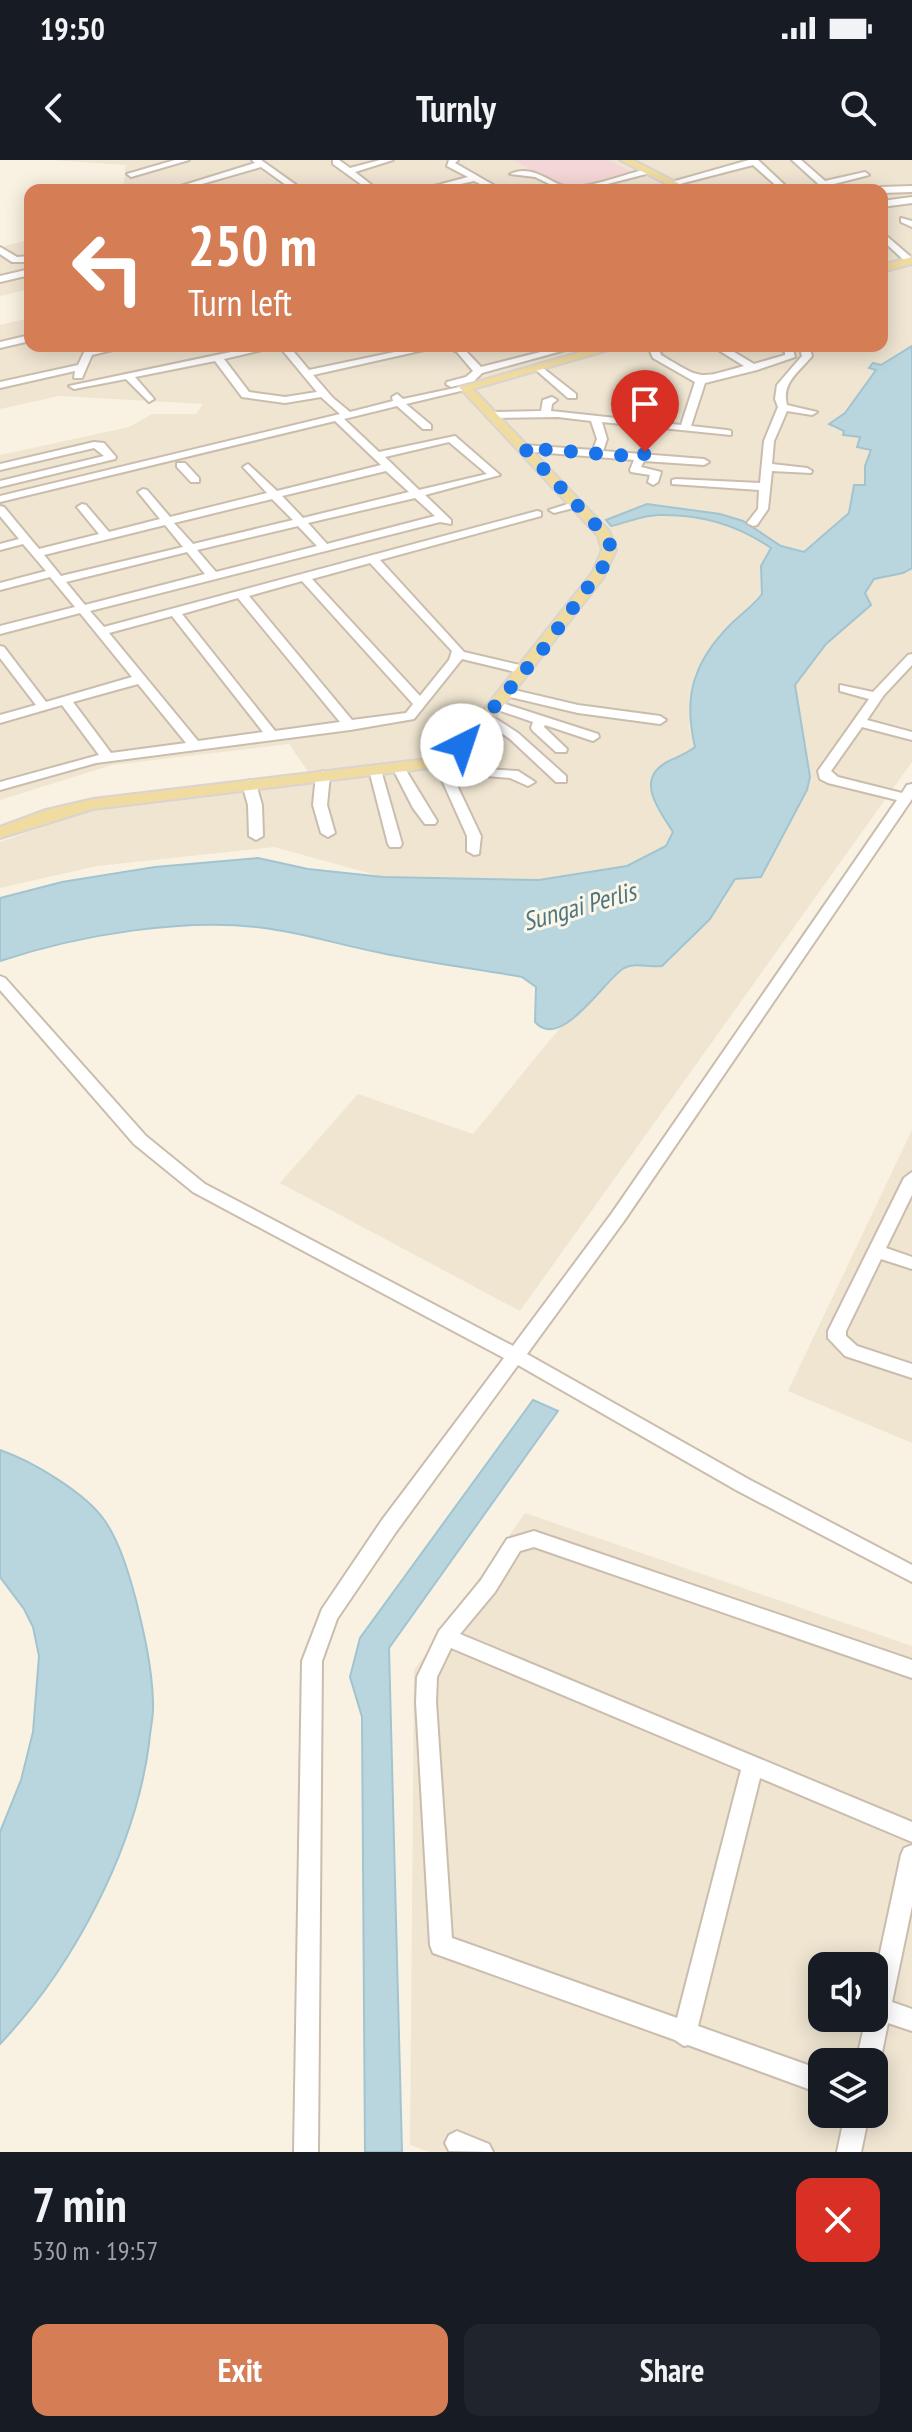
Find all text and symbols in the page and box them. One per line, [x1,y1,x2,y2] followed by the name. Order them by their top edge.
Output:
[40,9,105,48] text: 19:50
[416,85,496,132] text: Turnly
[32,86,76,130] icon: back
[836,86,880,130] icon: search
[188,209,317,281] text: 250 m
[56,216,160,320] icon: left
[188,279,292,326] text: Turn left
[611,370,679,452] pin
[623,382,667,426] icon: arrive
[420,703,504,787] position arrow
[519,874,641,938] water label: Sungai Perlis
[808,1952,888,2128] map controls
[808,1952,888,2032] button: sound
[808,2048,888,2128] button: layers
[32,2173,127,2235] text: 7 min
[796,2178,880,2262] button: close
[32,2234,158,2267] text: 530 m · 19:57
[32,2324,448,2416] button: Exit
[464,2324,880,2416] button: Share

